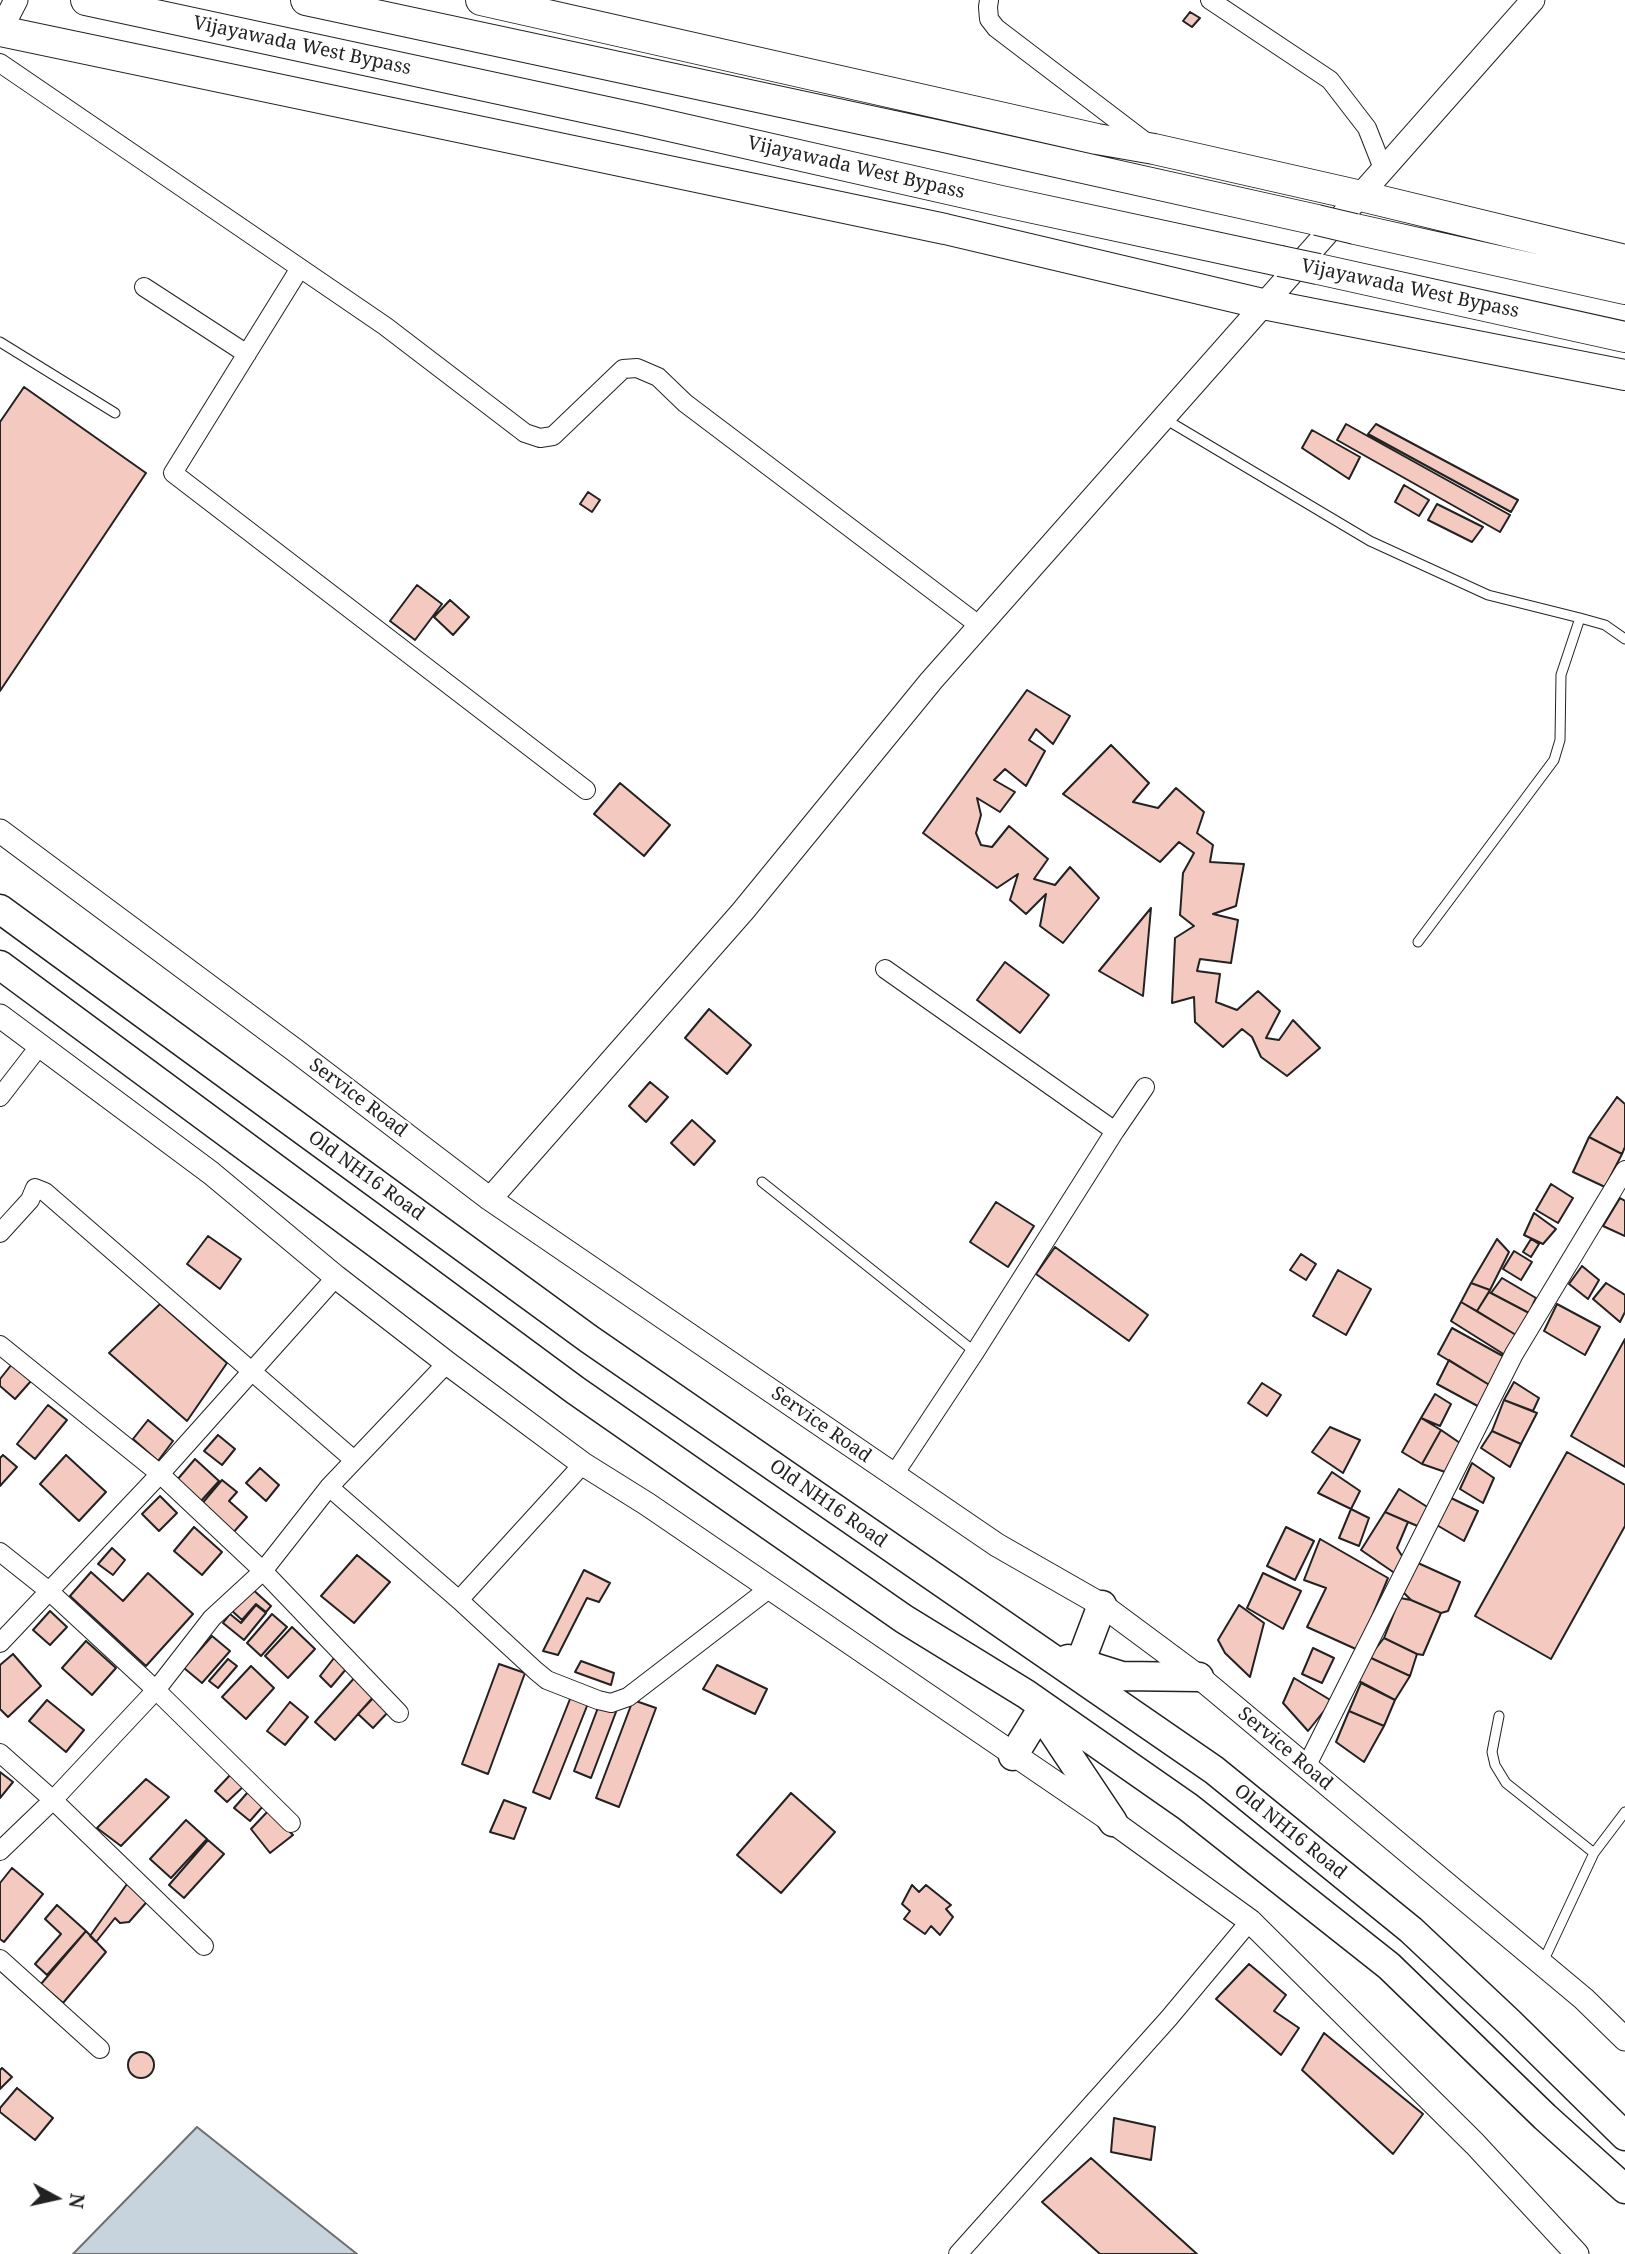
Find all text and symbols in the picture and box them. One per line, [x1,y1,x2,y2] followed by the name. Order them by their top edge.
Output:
[191,12,413,80] street label: Vijayawada West Bypass
[745,132,967,204] street label: Vijayawada West Bypass
[1299,255,1521,323] street label: Vijayawada West Bypass
[305,1054,411,1142] street label: Service Road
[303,1126,429,1226] street label: Old NH16 Road
[767,1382,875,1468] street label: Service Road
[765,1455,891,1553] street label: Old NH16 Road
[1233,1703,1337,1795] street label: Service Road
[1229,1780,1351,1884] street label: Old NH16 Road
[21,2163,91,2233] north arrow
[63,2192,91,2210] text: N

